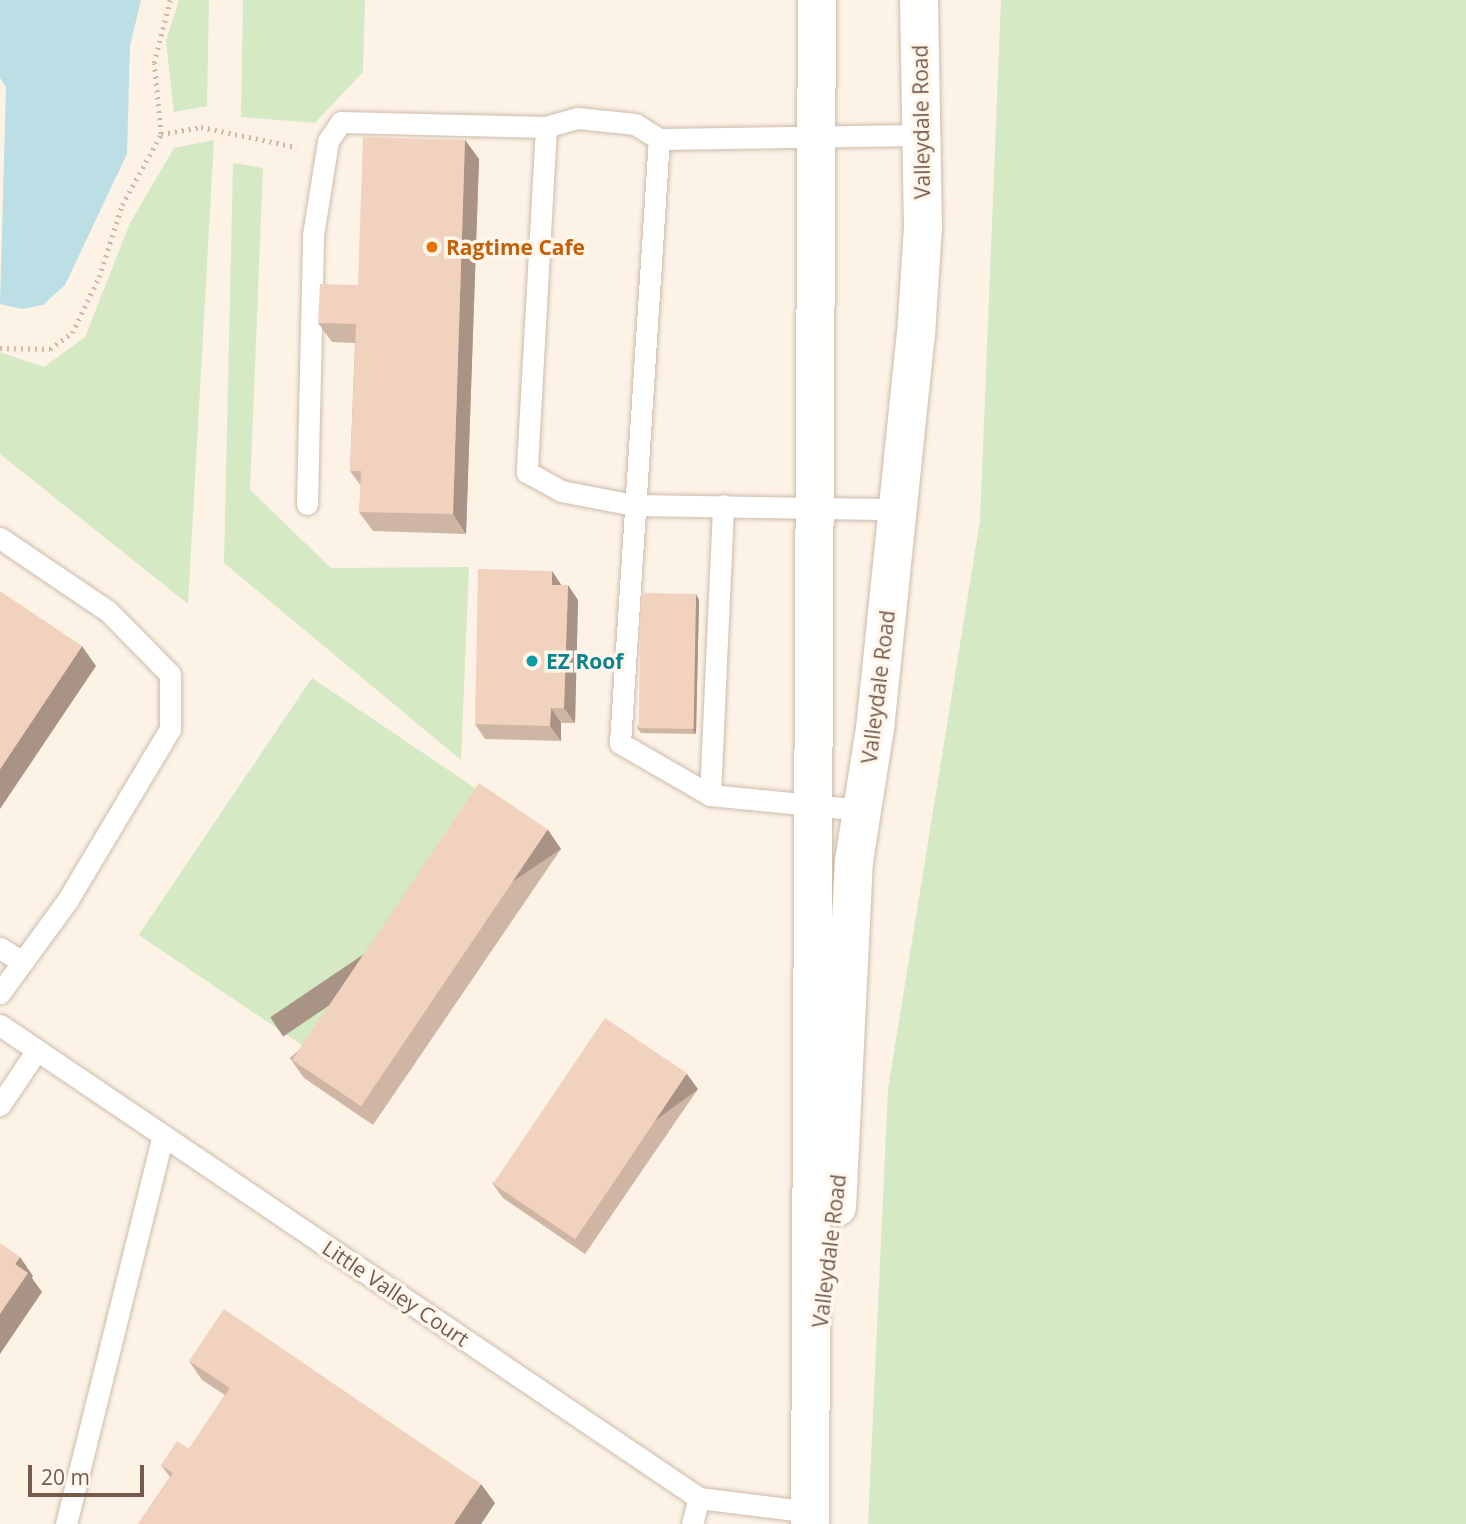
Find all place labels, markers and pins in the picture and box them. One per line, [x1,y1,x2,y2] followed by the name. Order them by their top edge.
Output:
[446,234,585,260] place label: Ragtime Cafe
[424,239,440,255] marker: Ragtime Cafe
[546,648,623,674] place label: EZ Roof
[524,653,540,669] marker: EZ Roof

